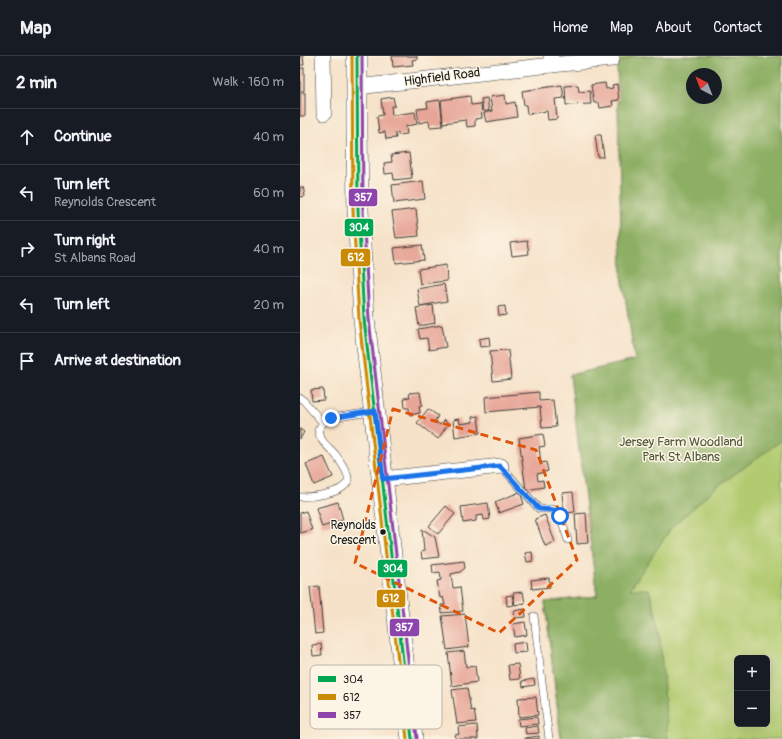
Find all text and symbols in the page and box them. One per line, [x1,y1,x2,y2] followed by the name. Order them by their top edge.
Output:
[20,16,51,40] text: Map
[553,19,588,36] text: Home
[610,19,633,36] text: Map
[655,19,691,36] text: About
[713,19,762,36] text: Contact
[403,64,481,90] street label: Highfield Road
[686,68,722,104] north arrow
[16,72,57,93] text: 2 min
[213,74,284,90] text: Walk · 160 m
[16,126,38,148] icon: ahead
[54,127,112,146] text: Continue
[253,129,284,145] text: 40 m
[54,175,110,194] text: Turn left
[16,182,38,204] icon: left
[253,185,284,201] text: 60 m
[348,188,378,207] line badge: 357
[354,191,372,204] text: 357
[54,194,156,210] text: Reynolds Crescent
[344,218,374,237] line badge: 304
[349,221,370,234] text: 304
[54,231,115,250] text: Turn right
[16,238,38,260] icon: right
[253,241,284,257] text: 40 m
[340,248,371,267] line badge: 612
[54,250,136,266] text: St Albans Road
[348,251,364,264] text: 612
[16,294,38,316] icon: left
[54,295,110,314] text: Turn left
[253,297,284,313] text: 20 m
[16,350,38,372] icon: arrive
[54,351,181,370] text: Arrive at destination
[322,409,340,427] route end
[619,434,743,465] park label: Jersey Farm Woodland Park St Albans
[551,507,569,525] route start
[330,518,377,548] place label: Reynolds Crescent
[378,527,388,537] marker: Reynolds Crescent
[377,559,408,578] line badge: 304
[383,562,404,575] text: 304
[376,589,406,608] line badge: 612
[383,592,399,605] text: 612
[389,618,420,637] line badge: 357
[395,621,413,634] text: 357
[734,655,770,727] map controls
[734,655,770,691] button: +
[310,665,442,729] legend
[343,673,364,686] text: 304
[343,691,360,704] text: 612
[734,691,770,727] button: −
[343,709,361,722] text: 357

